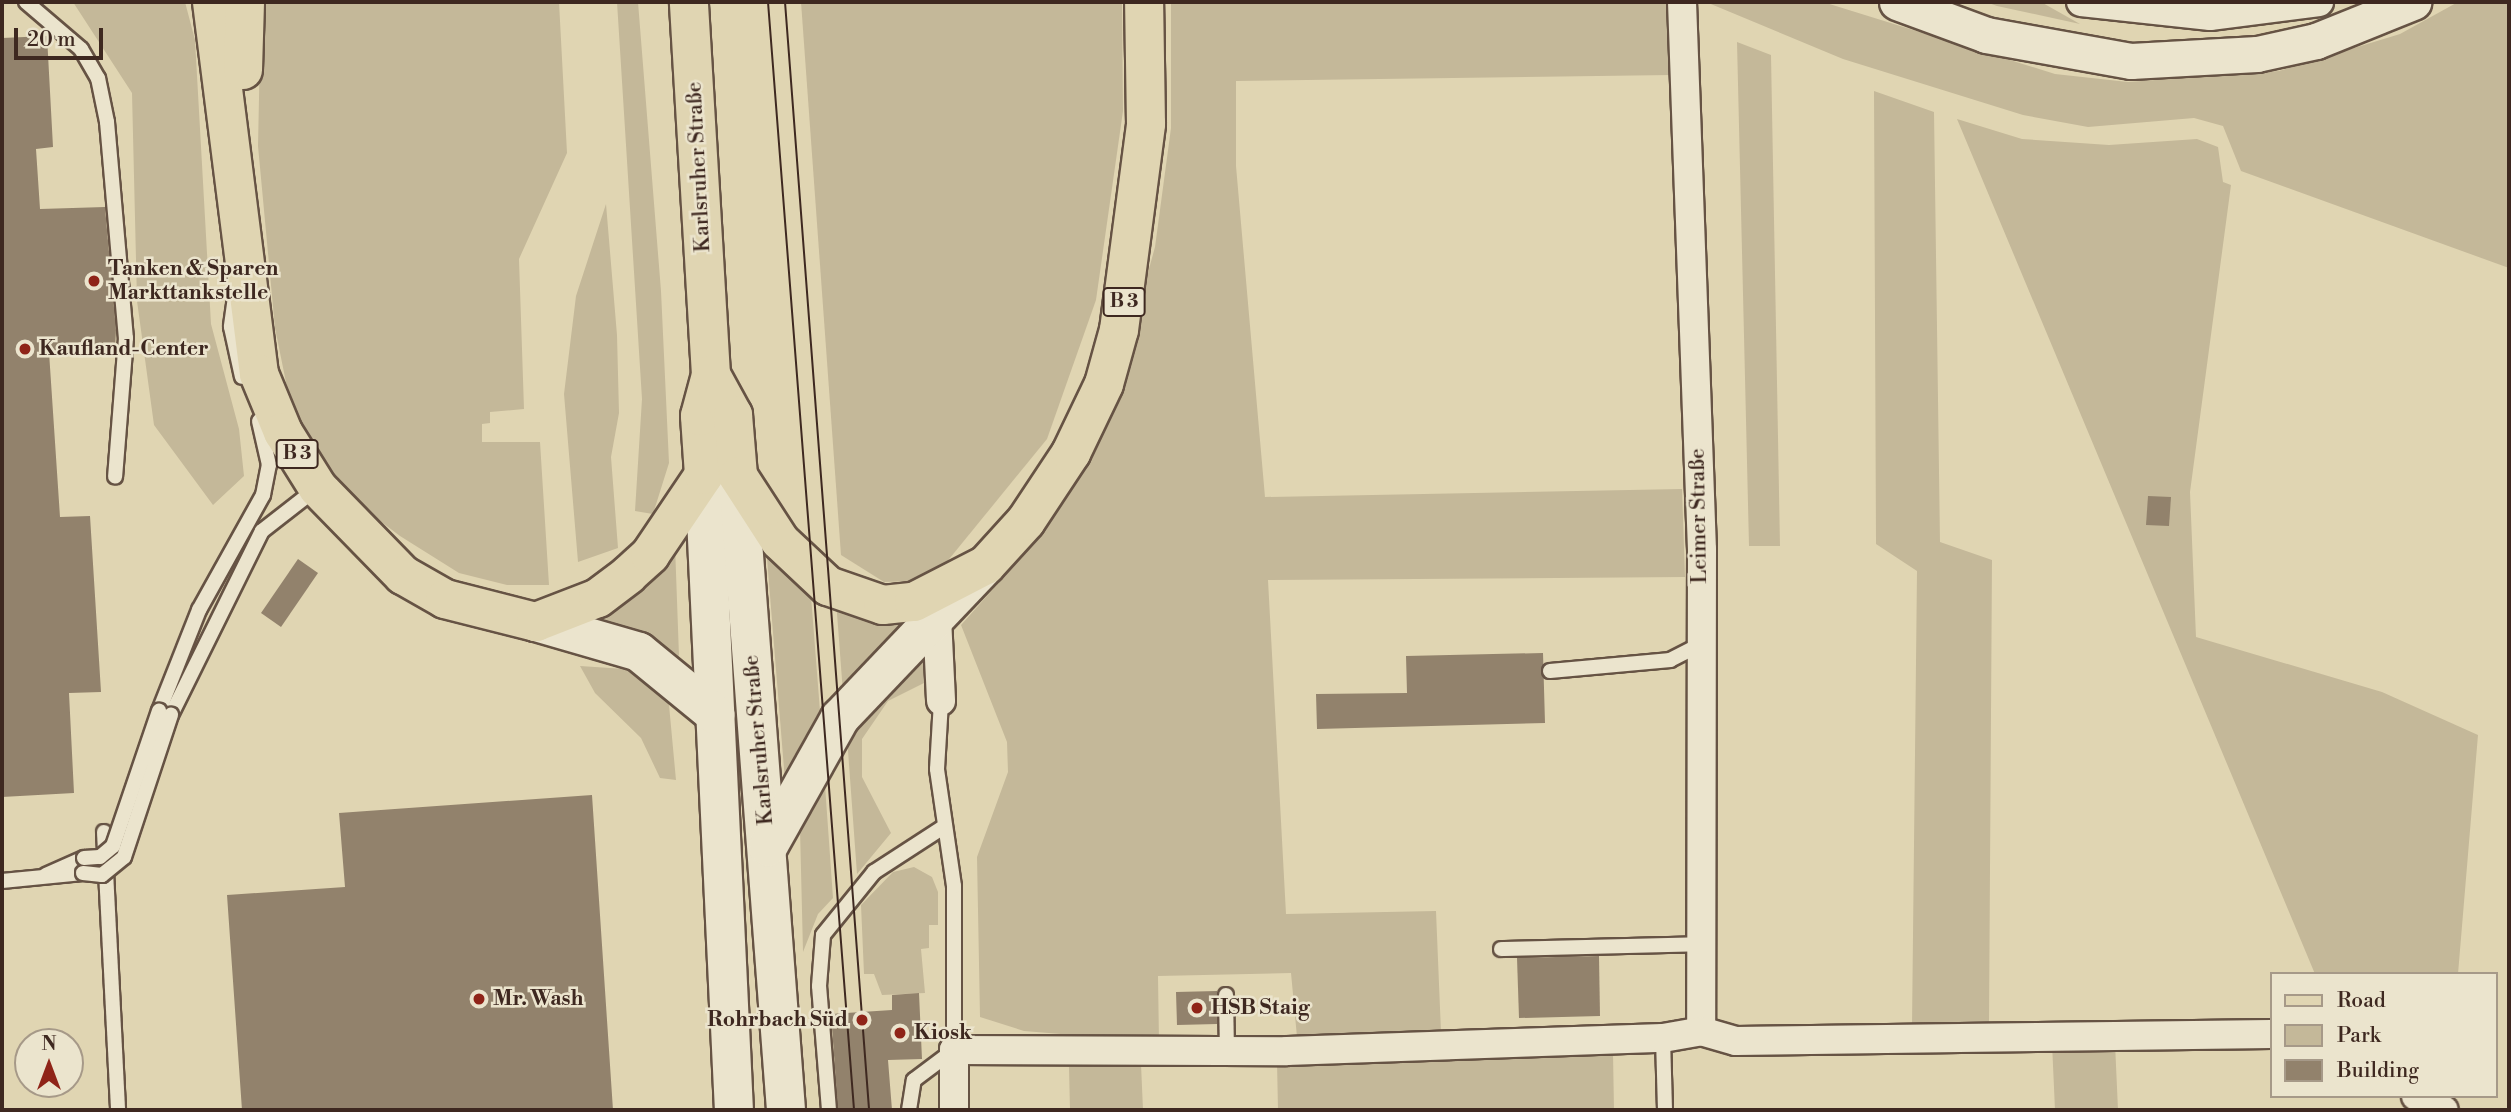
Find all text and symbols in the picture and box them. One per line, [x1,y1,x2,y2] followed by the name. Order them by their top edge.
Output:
[18,14,107,58] scale bar
[27,27,76,53] text: 20 m
[682,81,716,253] street label: Karlsruher Straße
[108,256,278,306] place label: Tanken & Sparen Markttankstelle
[86,273,102,289] marker: Tanken & Sparen Markttankstelle
[1101,286,1147,318] road number: B 3
[39,336,209,362] place label: Kaufland-Center
[17,341,33,357] marker: Kaufland-Center
[274,438,320,470] road number: B 3
[1685,448,1713,584] street label: Leimer Straße
[739,654,779,826] street label: Karlsruher Straße
[2270,972,2497,1098] legend
[493,986,584,1012] place label: Mr. Wash
[2337,988,2386,1014] text: Road
[471,991,487,1007] marker: Mr. Wash
[1211,995,1310,1021] place label: HSB Staig
[1189,1000,1205,1016] marker: HSB Staig
[707,1007,848,1033] place label: Rohrbach Süd
[854,1012,870,1028] marker: Rohrbach Süd
[914,1020,972,1046] place label: Kiosk
[2337,1023,2381,1049] text: Park
[892,1025,908,1041] marker: Kiosk
[14,1028,84,1098] north arrow
[41,1032,57,1056] text: N
[2337,1058,2419,1084] text: Building

